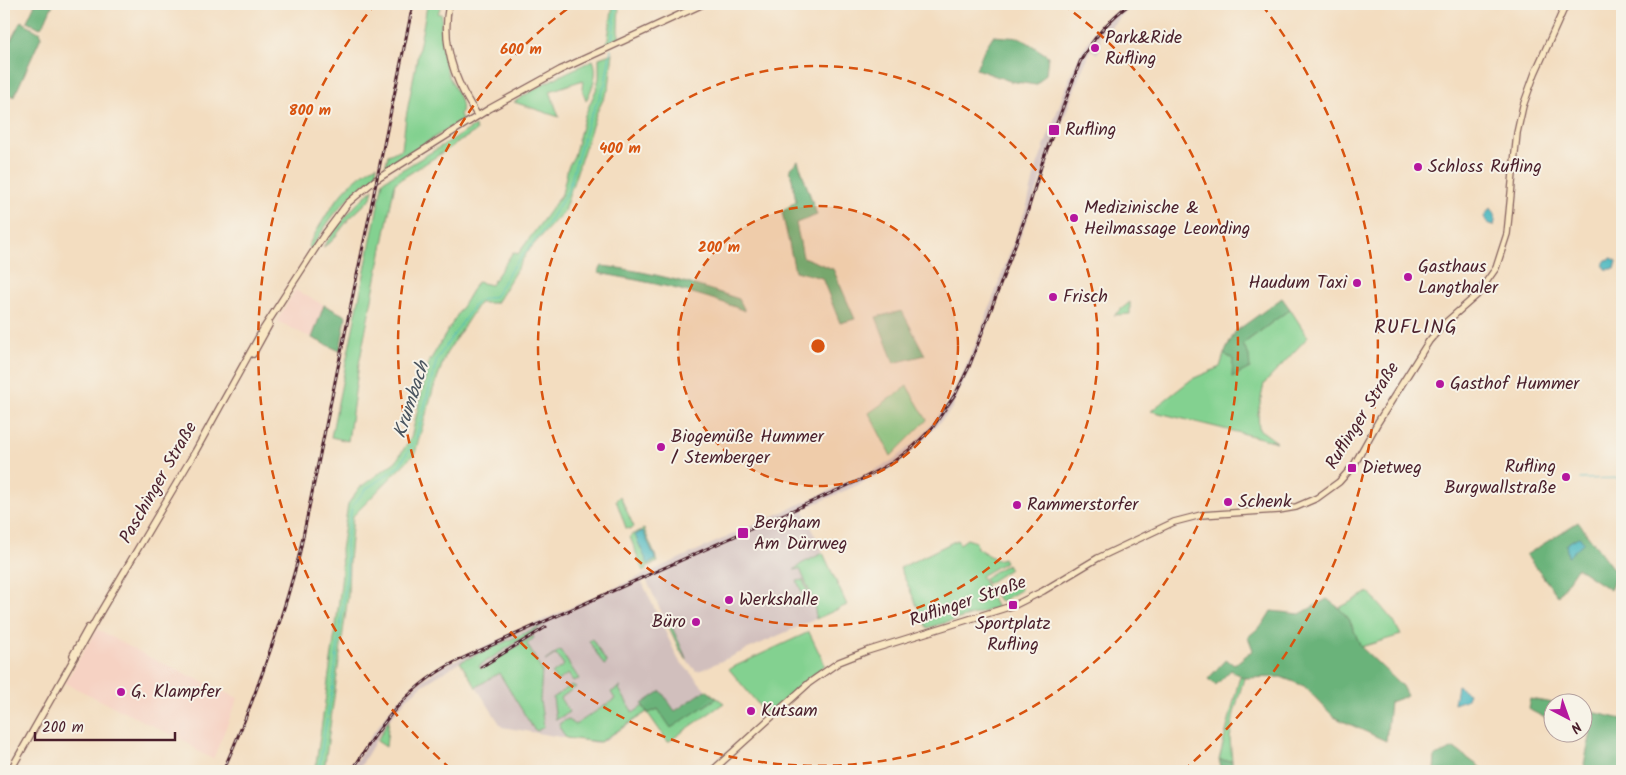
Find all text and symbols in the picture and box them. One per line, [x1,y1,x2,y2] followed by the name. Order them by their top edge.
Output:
[1105,24,1182,74] place label: Park&Ride Rufling
[500,38,542,62] text: 600 m
[1089,42,1101,54] marker: Park&Ride Rufling
[289,99,331,123] text: 800 m
[1065,116,1116,145] place label: Rufling
[1047,123,1061,137] marker: Rufling
[599,137,641,161] text: 400 m
[1428,153,1542,182] place label: Schloss Rufling
[1412,161,1424,173] marker: Schloss Rufling
[1084,194,1250,244] place label: Medizinische & Heilmassage Leonding
[1068,212,1080,224] marker: Medizinische & Heilmassage Leonding
[698,236,740,260] text: 200 m
[1418,253,1499,303] place label: Gasthaus Langthaler
[1249,269,1348,298] place label: Haudum Taxi
[1402,271,1414,283] marker: Gasthaus Langthaler
[1351,277,1363,289] marker: Haudum Taxi
[1063,283,1108,312] place label: Frisch
[1047,291,1059,303] marker: Frisch
[1374,312,1458,344] district label: RUFLING
[809,337,827,355] centre of rings
[385,356,439,442] water label: Krumbach
[1318,356,1408,476] street label: Ruflinger Straße
[1450,370,1580,399] place label: Gasthof Hummer
[1434,378,1446,390] marker: Gasthof Hummer
[112,417,206,549] street label: Paschinger Straße
[671,423,825,473] place label: Biogemüße Hummer / Stemberger
[655,441,667,453] marker: Biogemüße Hummer / Stemberger
[1444,453,1556,503] place label: Rufling Burgwallstraße
[1362,454,1422,483] place label: Dietweg
[1346,462,1358,474] marker: Dietweg
[1560,471,1572,483] marker: Rufling Burgwallstraße
[1238,488,1292,517] place label: Schenk
[1027,491,1139,520] place label: Rammerstorfer
[1222,496,1234,508] marker: Schenk
[1011,499,1023,511] marker: Rammerstorfer
[754,509,847,559] place label: Bergham Am Dürrweg
[736,526,750,540] marker: Bergham Am Dürrweg
[906,568,1030,636] street label: Ruflinger Straße
[739,586,818,615] place label: Werkshalle
[723,594,735,606] marker: Werkshalle
[1007,599,1019,611] marker: Sportplatz Rufling
[652,608,686,637] place label: Büro
[975,610,1051,660] place label: Sportplatz Rufling
[690,616,702,628] marker: Büro
[131,678,222,707] place label: G. Klampfer
[115,686,127,698] marker: G. Klampfer
[1544,692,1594,742] north arrow
[761,697,818,726] place label: Kutsam
[745,705,757,717] marker: Kutsam
[35,710,175,742] scale bar
[42,716,84,740] text: 200 m
[1565,716,1586,738] text: N

